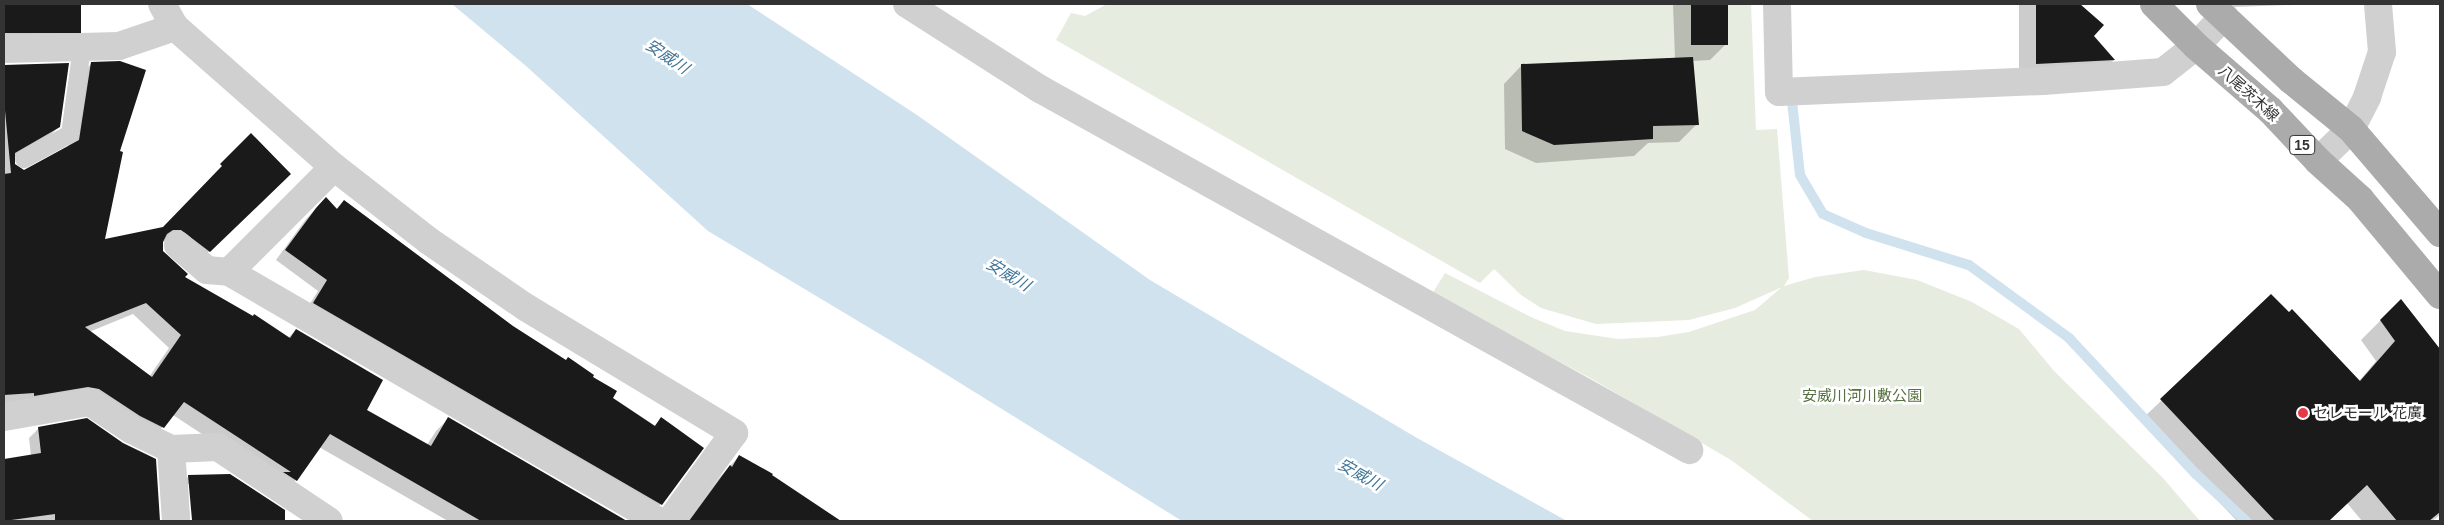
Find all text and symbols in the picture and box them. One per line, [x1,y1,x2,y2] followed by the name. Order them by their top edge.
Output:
[642,36,692,78] water label: 安威川
[2215,61,2283,125] street label: 八尾茨木線
[2288,134,2316,156] road number: 15
[982,254,1034,296] water label: 安威川
[1802,387,1922,405] park label: 安威川河川敷公園
[2313,404,2422,422] place label: セレモール 花廣
[2297,407,2309,419] marker: セレモール 花廣
[1334,455,1386,495] water label: 安威川

